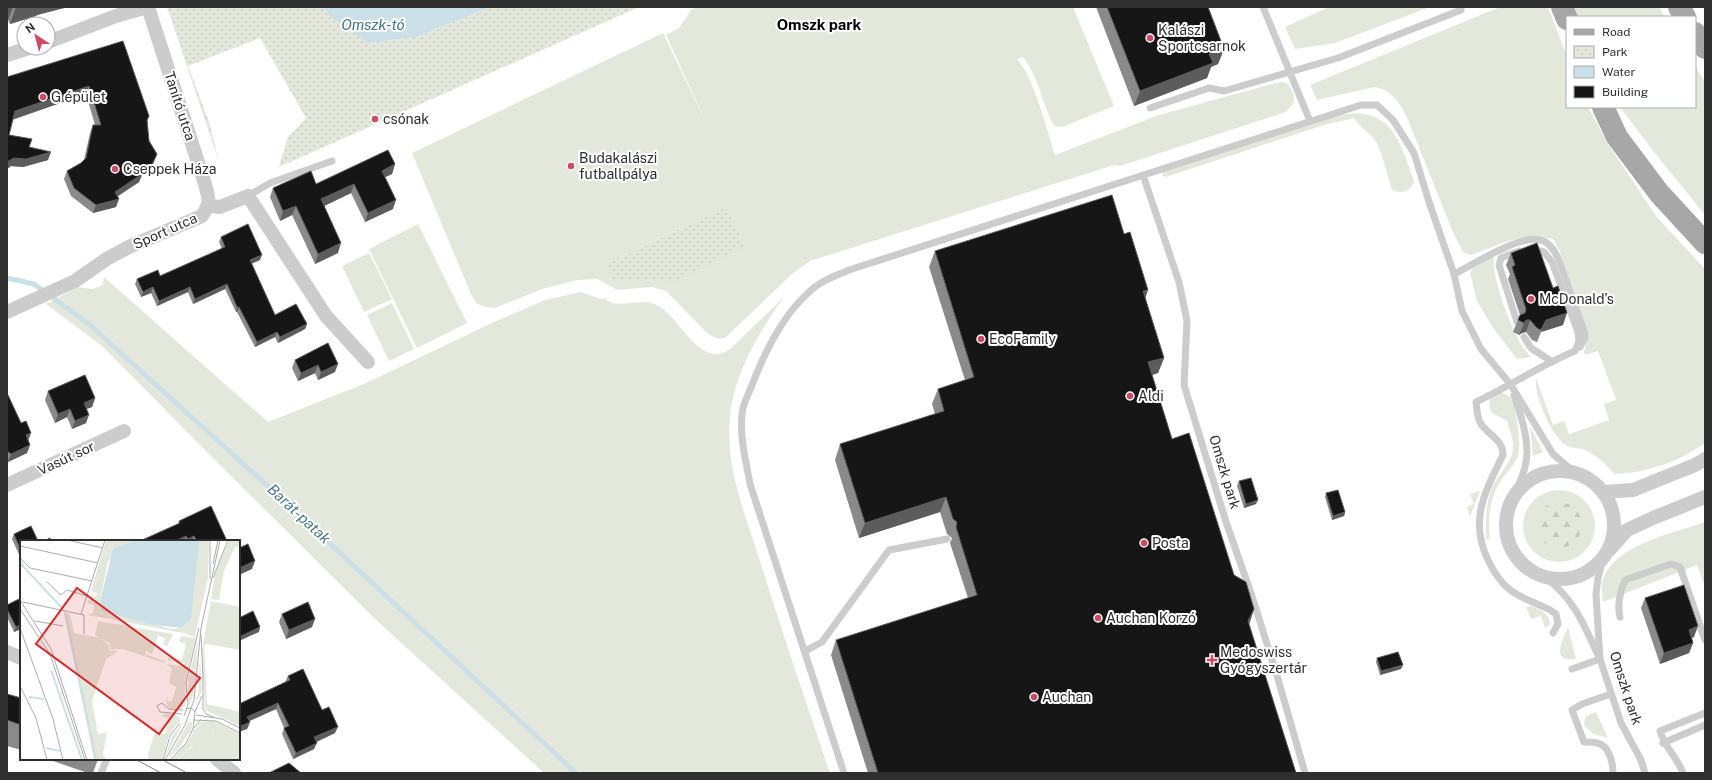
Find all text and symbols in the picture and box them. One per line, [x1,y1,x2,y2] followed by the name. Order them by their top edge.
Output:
[16,16,56,56] north arrow
[341,16,405,33] water label: Omszk-tó
[777,16,861,33] district label: Omszk park
[1566,16,1696,108] legend
[23,21,37,35] text: N
[1158,22,1246,54] place label: Kalászi Sportcsarnok
[1602,25,1630,39] text: Road
[1145,33,1155,43] marker: Kalászi Sportcsarnok
[1602,45,1628,59] text: Park
[1602,65,1636,79] text: Water
[161,69,199,143] street label: Tanító utca
[1602,85,1648,99] text: Building
[51,89,106,105] place label: G épület
[38,92,48,102] marker: G épület
[383,111,429,127] place label: csónak
[370,114,380,124] marker: csónak
[579,150,657,182] place label: Budakalászi futballpálya
[123,161,216,177] place label: Cseppek Háza
[566,161,576,171] marker: Budakalászi futballpálya
[110,164,120,174] marker: Cseppek Háza
[130,210,200,252] street label: Sport utca
[1539,291,1614,307] place label: McDonald's
[1526,294,1536,304] marker: McDonald's
[989,331,1057,347] place label: EcoFamily
[976,334,986,344] marker: EcoFamily
[1138,388,1164,404] place label: Aldi
[1125,391,1135,401] marker: Aldi
[1206,433,1244,511] street label: Omszk park
[35,438,97,478] street label: Vasút sor
[264,480,335,548] water label: Barát-patak
[1152,535,1189,551] place label: Posta
[1139,538,1149,548] marker: Posta
[20,540,240,760] inset map
[1106,610,1196,626] place label: Auchan Korzó
[1093,613,1103,623] marker: Auchan Korzó
[1220,644,1307,676] place label: Medoswiss Gyógyszertár
[1607,649,1645,727] street label: Omszk park
[1207,655,1217,665] marker: Medoswiss Gyógyszertár
[1042,689,1091,705] place label: Auchan
[1029,692,1039,702] marker: Auchan

